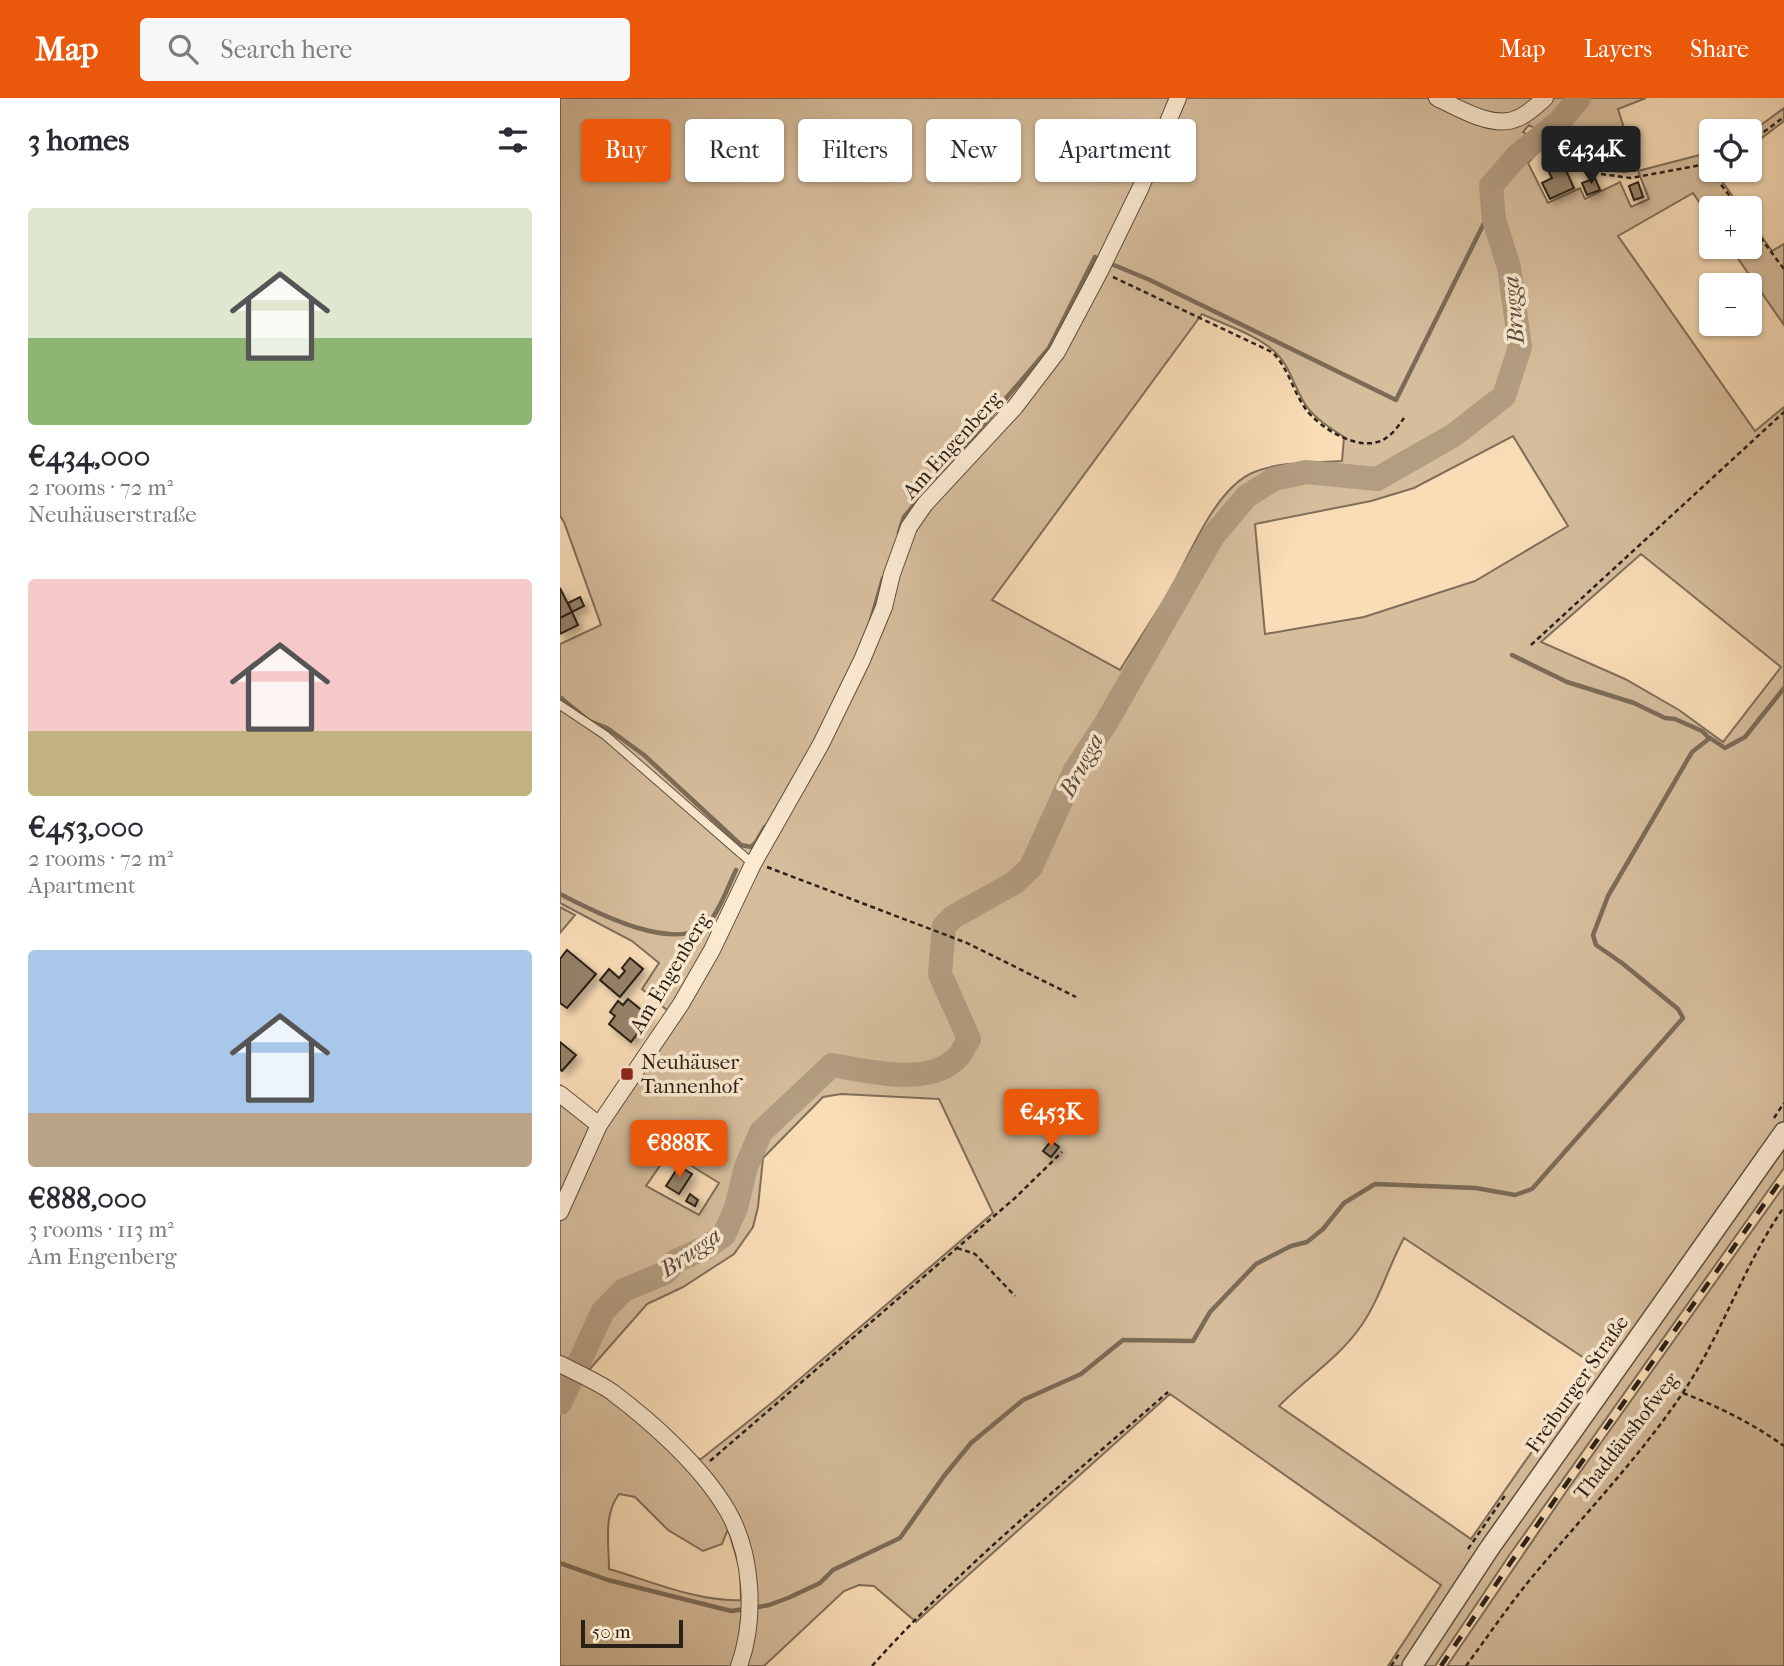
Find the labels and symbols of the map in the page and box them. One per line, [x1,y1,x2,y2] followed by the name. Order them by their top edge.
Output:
[1542,126,1640,186] pin: €434K
[1497,275,1530,347] water label: Brugga
[897,386,1007,504] street label: Am Engenberg
[1053,729,1109,803] water label: Brugga
[624,908,716,1038] street label: Am Engenberg
[641,1050,743,1098] place label: Neuhäuser Tannenhof
[619,1066,635,1082] marker: Neuhäuser Tannenhof
[1002,1090,1100,1149] pin: €453K
[630,1121,728,1180] pin: €888K
[653,1222,726,1284] water label: Brugga
[1521,1311,1633,1457] street label: Freiburger Straße
[1569,1367,1683,1504] street label: Thaddäushofweg
[581,1617,682,1649] scale bar

